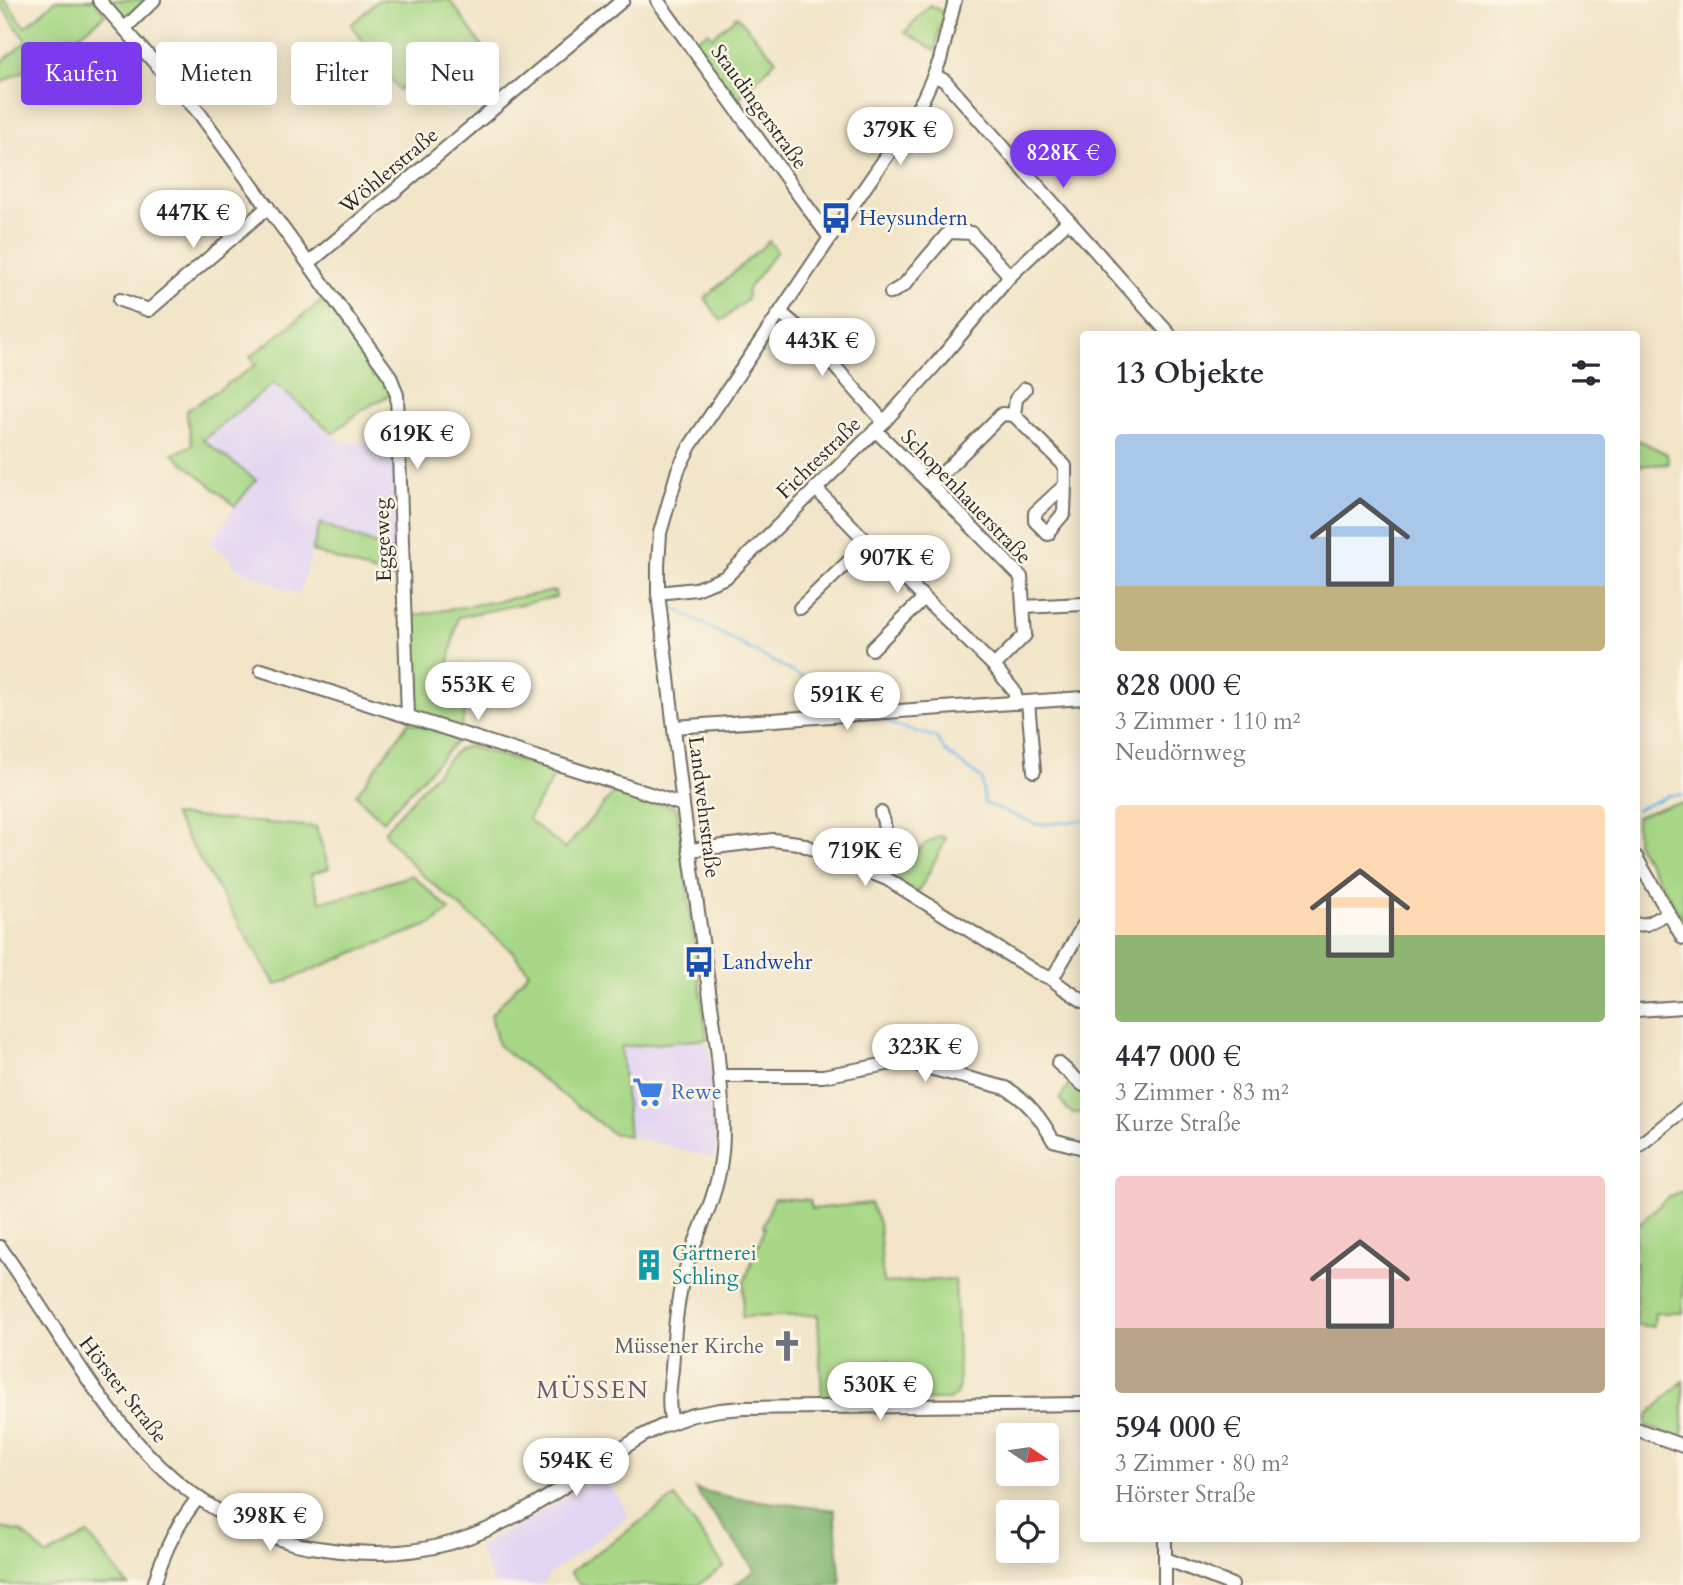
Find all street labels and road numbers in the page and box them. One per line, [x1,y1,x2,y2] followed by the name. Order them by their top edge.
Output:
[704,39,814,175] street label: Staudingerstraße
[333,121,445,222] street label: Wöhlerstraße
[770,410,868,506] street label: Fichtestraße
[894,423,1038,571] street label: Schopenhauerstraße
[367,497,399,583] street label: Eggeweg
[681,734,727,880] street label: Landwehrstraße
[72,1330,174,1450] street label: Hörster Straße

